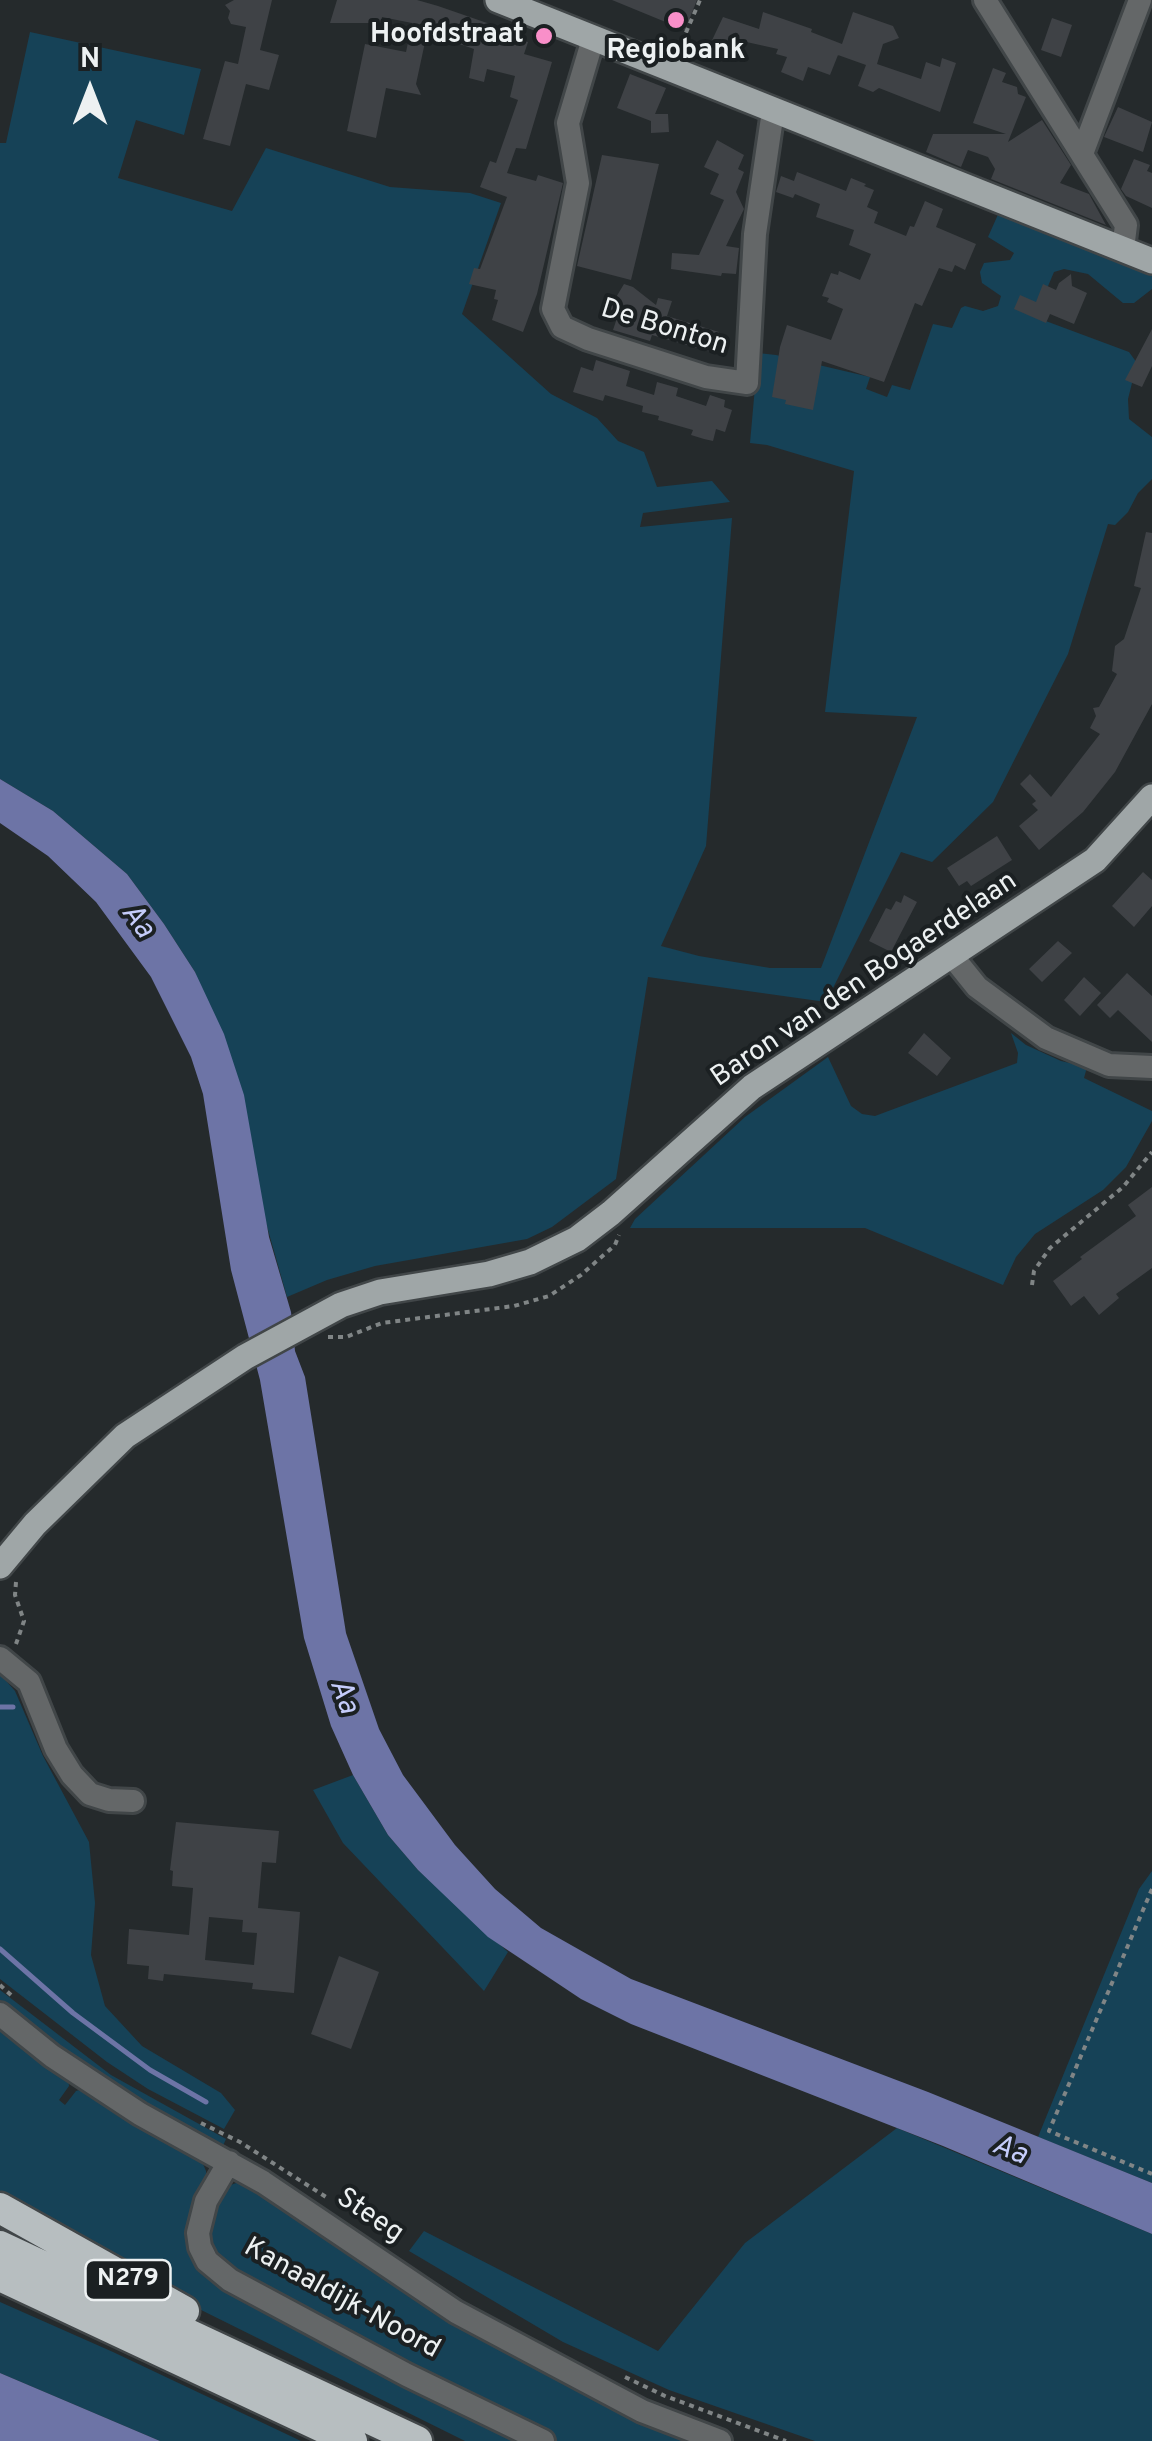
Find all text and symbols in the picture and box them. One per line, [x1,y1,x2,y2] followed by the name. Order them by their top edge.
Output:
[665,9,687,31] marker: Regiobank
[370,19,524,53] place label: Hoofdstraat
[533,25,555,47] marker: Hoofdstraat
[607,35,745,69] place label: Regiobank
[40,40,140,140] north arrow
[80,42,100,78] text: N
[596,294,732,364] street label: De Bonton
[706,866,1024,1096] street label: Baron van den Bogaerdelaan
[111,897,161,947] water label: Aa
[319,1675,365,1719] water label: Aa
[986,2129,1032,2175] water label: Aa
[329,2182,409,2252] street label: Steeg
[237,2232,445,2368] street label: Kanaaldijk-Noord
[86,2260,170,2300] road number: N279

